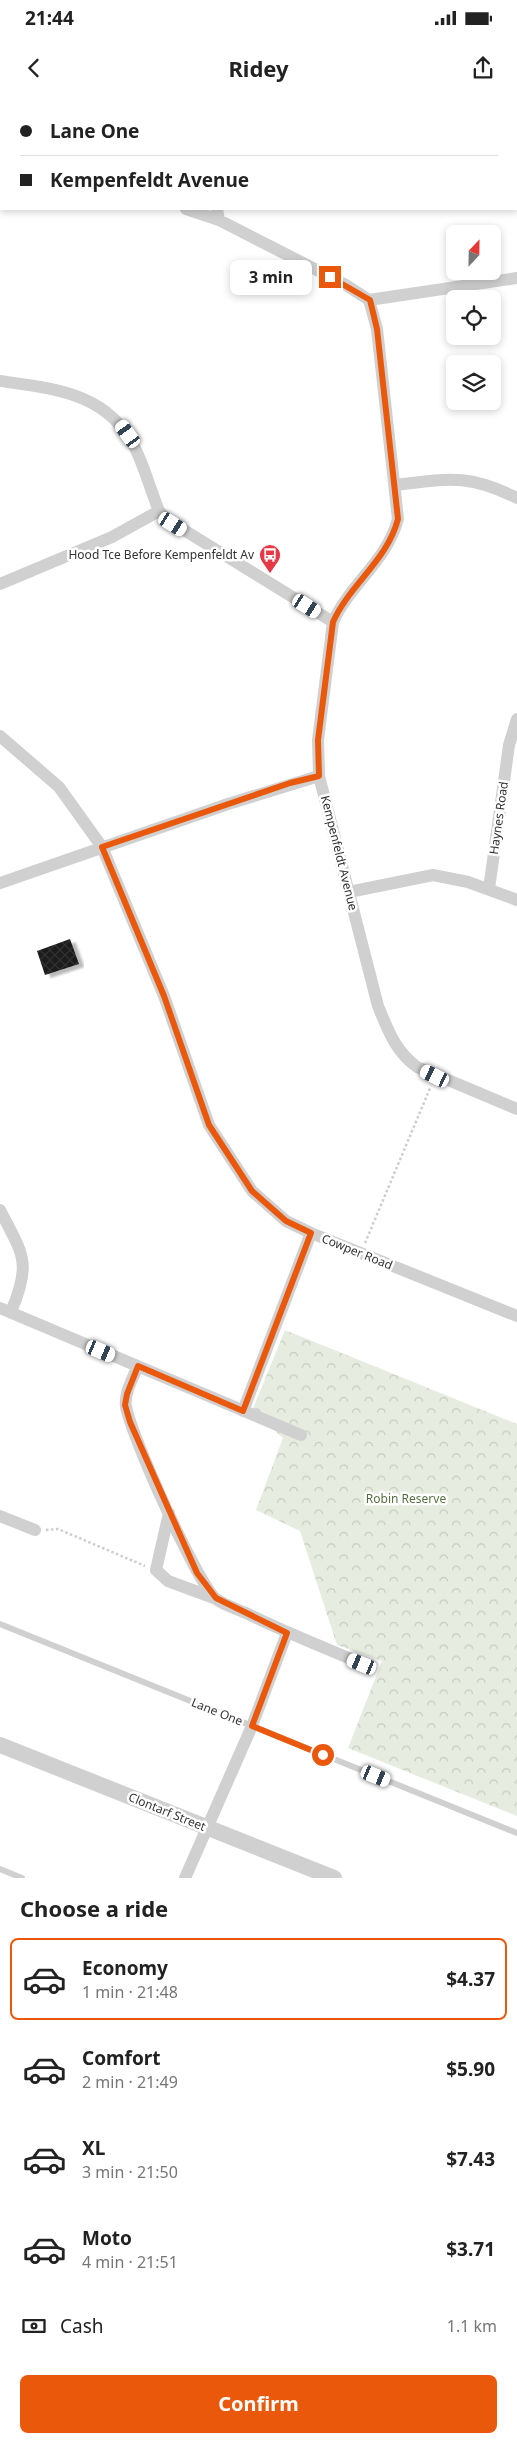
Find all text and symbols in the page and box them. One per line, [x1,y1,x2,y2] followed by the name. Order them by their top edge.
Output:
[25,5,74,31] text: 21:44
[228,53,289,83] text: Ridey
[20,54,48,82] icon: back
[469,54,497,82] icon: share
[50,118,139,144] text: Lane One
[50,167,249,193] text: Kempenfeldt Avenue
[446,225,501,280] north arrow
[446,225,501,410] map controls
[230,260,312,294] callout: 3 min
[249,266,293,288] text: 3 min
[319,266,341,288] route end
[446,290,501,345] button: locate
[446,355,501,410] button: layers
[113,417,142,451] car
[156,510,189,538] car
[258,543,282,574] bus stop icon: Hood Tce Before Kempenfeldt Av
[68,546,255,563] place label: Hood Tce Before Kempenfeldt Av
[290,592,323,620] car
[485,780,512,856] street label: Haynes Road
[317,794,362,912] street label: Kempenfeldt Avenue
[418,1063,451,1089] car
[319,1230,395,1273] street label: Cowper Road
[84,1338,117,1364] car
[366,1490,446,1507] park label: Robin Reserve
[345,1651,378,1677] car
[189,1694,246,1730] street label: Lane One
[312,1744,334,1766] route start
[359,1763,392,1789] car
[126,1788,209,1835] street label: Clontarf Street
[20,1893,168,1923] text: Choose a ride
[82,1955,168,1981] text: Economy
[22,1957,67,2002] icon: car
[446,1966,495,1992] text: $4.37
[82,1981,178,2003] text: 1 min · 21:48
[82,2045,161,2071] text: Comfort
[22,2047,67,2092] icon: car
[446,2056,495,2082] text: $5.90
[82,2071,178,2093] text: 2 min · 21:49
[82,2135,105,2161] text: XL
[22,2137,67,2182] icon: car
[446,2146,495,2172] text: $7.43
[82,2161,178,2183] text: 3 min · 21:50
[82,2225,132,2251] text: Moto
[22,2227,67,2272] icon: car
[446,2236,495,2262] text: $3.71
[82,2251,178,2273] text: 4 min · 21:51
[20,2312,48,2340] icon: cash
[60,2313,104,2339] text: Cash
[447,2315,497,2337] text: 1.1 km
[20,2375,497,2433] button: Confirm

